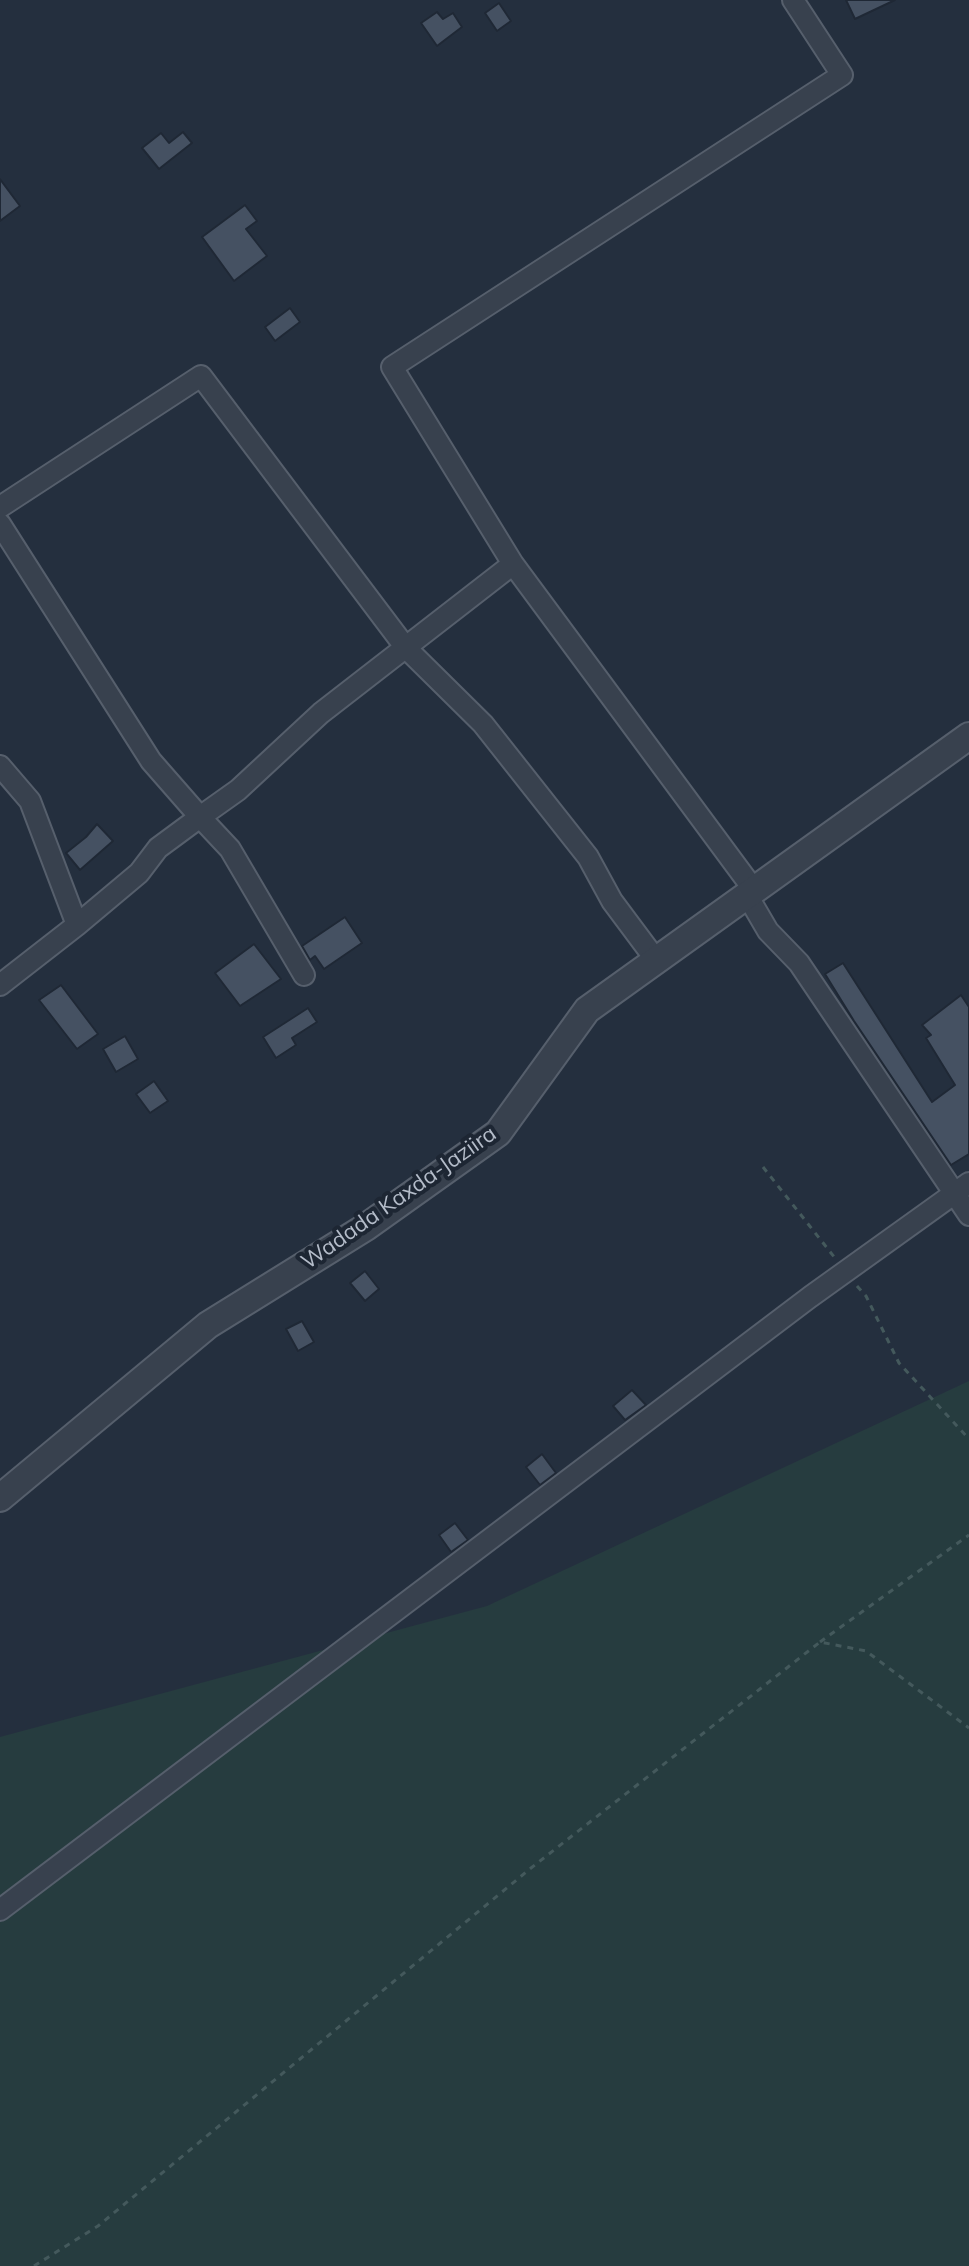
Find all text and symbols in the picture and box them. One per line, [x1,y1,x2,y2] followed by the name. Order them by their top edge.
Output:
[296,1121,502,1275] street label: Wadada Kaxda-Jaziira

